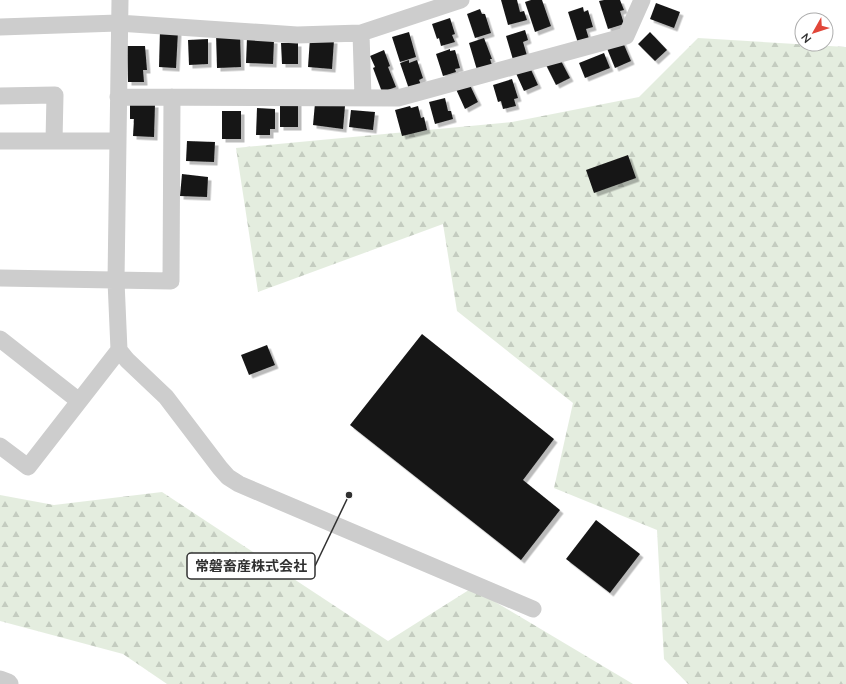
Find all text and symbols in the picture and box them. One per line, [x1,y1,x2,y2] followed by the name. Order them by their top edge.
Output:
[794,12,834,52] north arrow
[798,31,814,46] text: N
[187,553,315,579] callout: 常磐畜産株式会社
[195,557,307,574] text: 常磐畜産株式会社

